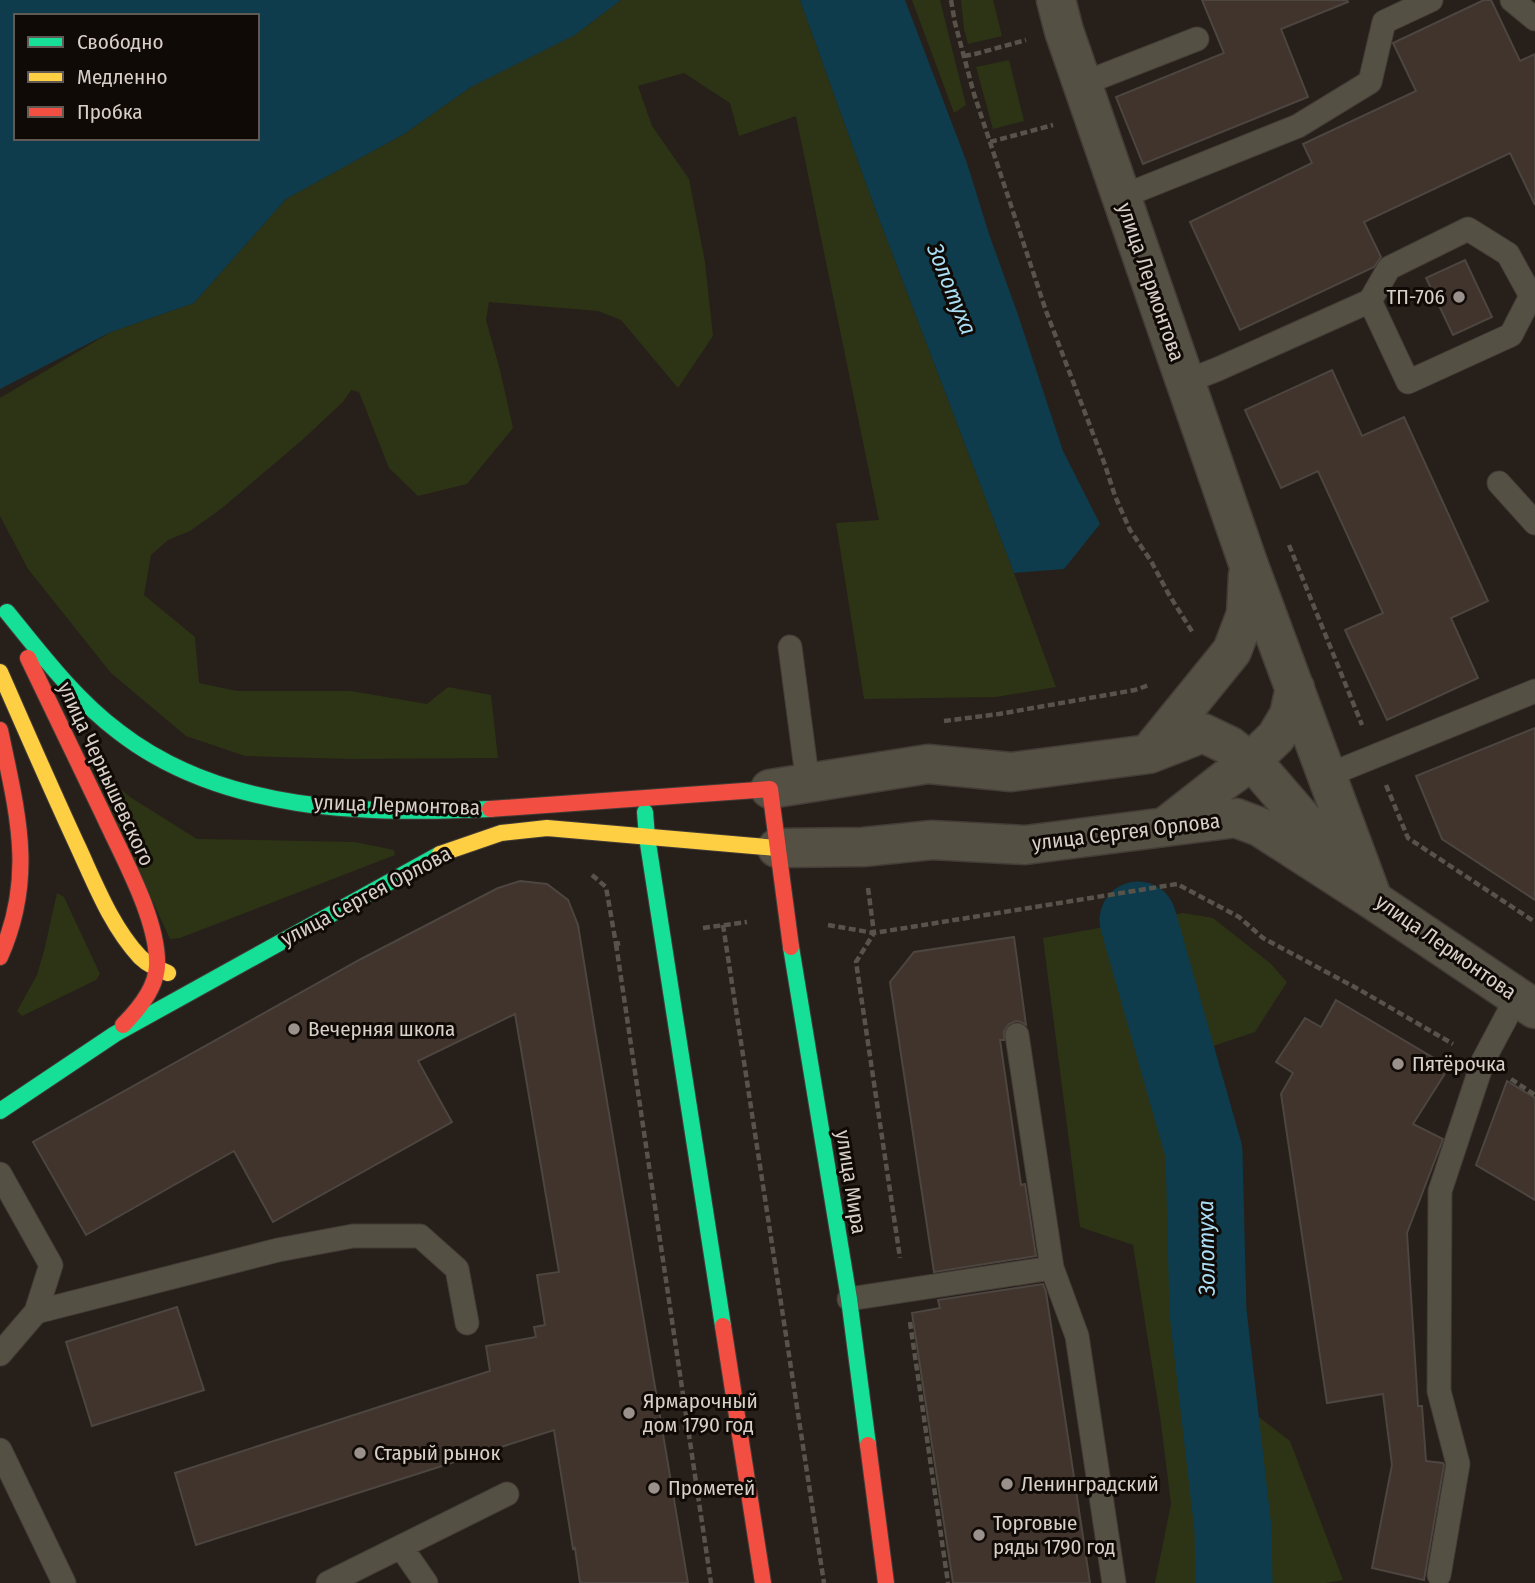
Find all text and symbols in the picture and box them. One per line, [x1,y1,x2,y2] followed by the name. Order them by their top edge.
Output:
[14,14,259,140] legend
[77,29,163,55] text: Свободно
[77,64,167,90] text: Медленно
[77,99,143,125] text: Пробка
[1112,199,1190,365] street label: улица Лермонтова
[921,238,983,339] water label: Золотуха
[1386,284,1445,310] place label: ТП-706
[1451,289,1467,305] marker: ТП-706
[52,678,160,870] street label: улица Чернышевского
[314,789,480,821] street label: улица Лермонтова
[1031,808,1221,856] street label: улица Сергея Орлова
[276,840,456,952] street label: улица Сергея Орлова
[1370,889,1522,1005] street label: улица Лермонтова
[308,1016,455,1042] place label: Вечерняя школа
[286,1021,302,1037] marker: Вечерняя школа
[1412,1051,1506,1077] place label: Пятёрочка
[1390,1056,1406,1072] marker: Пятёрочка
[830,1128,872,1236] street label: улица Мира
[1191,1200,1221,1297] water label: Золотуха
[643,1388,758,1438] place label: Ярмарочный дом 1790 год
[621,1405,637,1421] marker: Ярмарочный дом 1790 год
[374,1440,500,1466] place label: Старый рынок
[352,1445,368,1461] marker: Старый рынок
[1021,1471,1159,1497] place label: Ленинградский
[668,1475,755,1501] place label: Прометей
[999,1476,1015,1492] marker: Ленинградский
[646,1480,662,1496] marker: Прометей
[993,1510,1115,1560] place label: Торговые ряды 1790 год
[971,1527,987,1543] marker: Торговые ряды 1790 год

